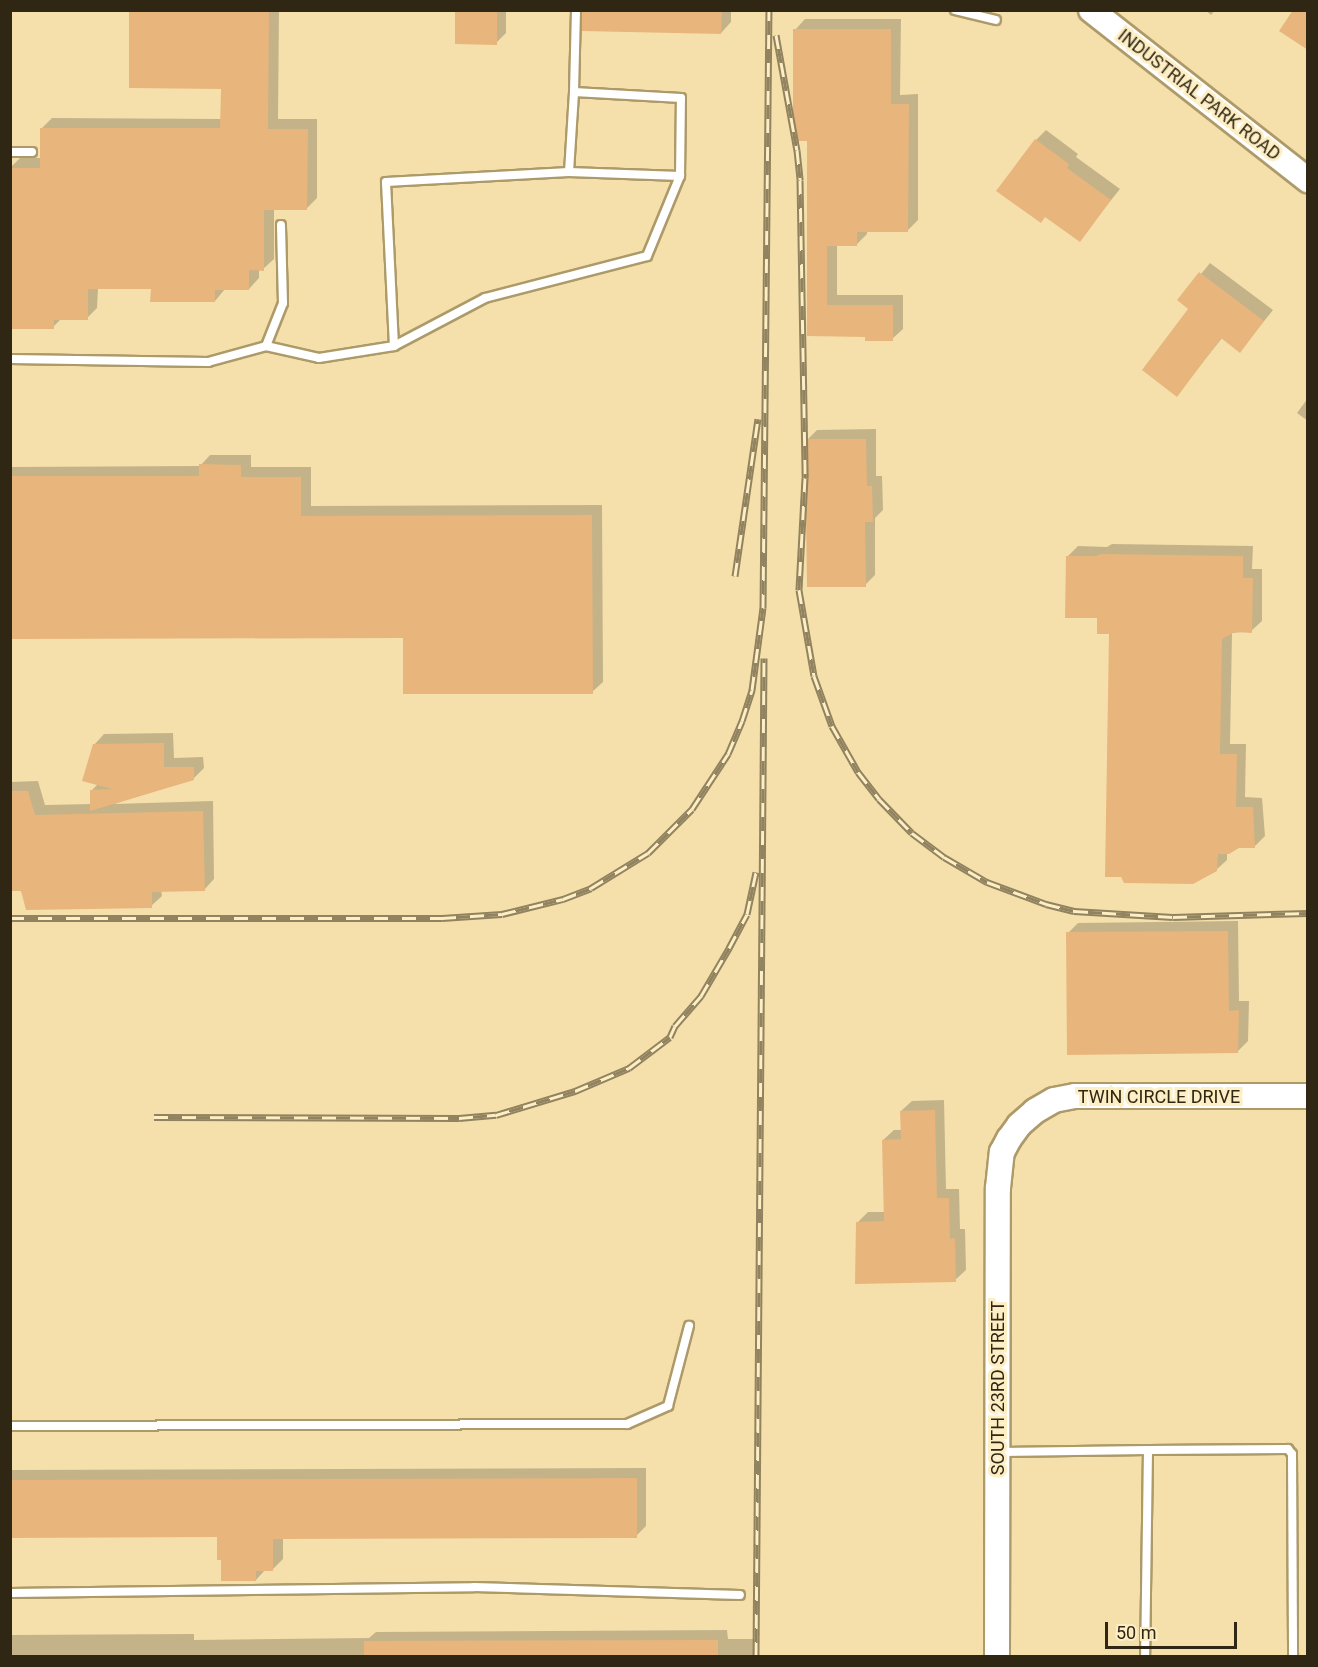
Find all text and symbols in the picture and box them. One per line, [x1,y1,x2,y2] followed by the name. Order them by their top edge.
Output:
[1113,25,1285,165] street label: INDUSTRIAL PARK ROAD
[1078,1086,1240,1108] street label: TWIN CIRCLE DRIVE
[987,1301,1009,1475] street label: SOUTH 23RD STREET
[1108,1610,1240,1648] scale bar
[1116,1622,1156,1643] text: 50 m

